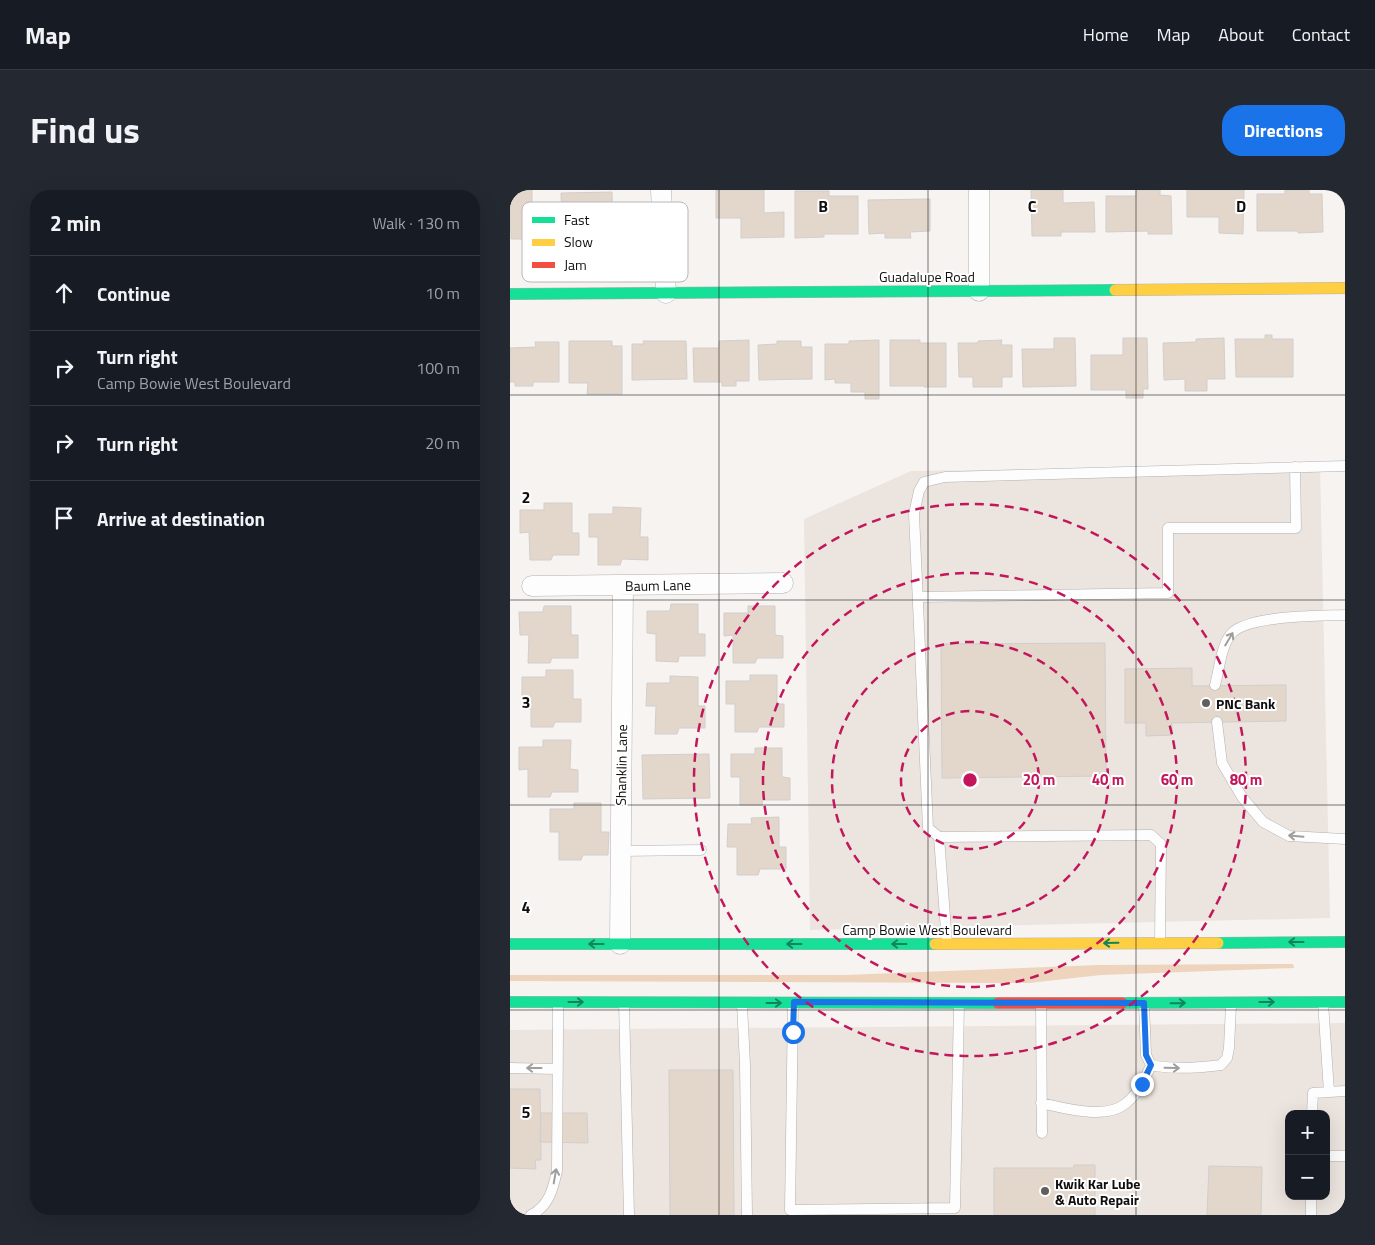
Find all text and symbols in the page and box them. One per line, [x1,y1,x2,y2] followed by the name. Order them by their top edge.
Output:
[25,17,71,53] text: Map
[1083,21,1129,48] text: Home
[1157,21,1190,48] text: Map
[1218,21,1264,48] text: About
[1292,21,1350,48] text: Contact
[30,103,140,157] text: Find us
[1222,105,1345,156] button: Directions
[818,194,828,218] text: B
[1028,194,1037,218] text: C
[1236,194,1246,218] text: D
[522,202,688,282] legend
[50,207,101,239] text: 2 min
[564,209,589,230] text: Fast
[372,211,460,235] text: Walk · 130 m
[564,231,593,252] text: Slow
[564,254,587,275] text: Jam
[879,266,975,287] street label: Guadalupe Road
[50,279,78,307] icon: ahead
[97,279,170,308] text: Continue
[425,281,460,305] text: 10 m
[97,342,178,371] text: Turn right
[50,354,78,382] icon: right
[416,356,460,380] text: 100 m
[97,371,291,395] text: Camp Bowie West Boulevard
[50,429,78,457] icon: right
[97,429,178,458] text: Turn right
[425,431,460,455] text: 20 m
[522,485,530,509] text: 2
[50,504,78,532] icon: arrive
[97,504,265,533] text: Arrive at destination
[625,574,691,596] street label: Baum Lane
[1225,633,1235,647] one-way arrow
[522,690,530,714] text: 3
[1216,693,1276,714] place label: PNC Bank
[1200,697,1212,709] marker: PNC Bank
[610,724,632,806] street label: Shanklin Lane
[1023,768,1055,791] text: 20 m
[1092,768,1124,791] text: 40 m
[1161,768,1193,791] text: 60 m
[1230,768,1262,791] text: 80 m
[961,771,979,789] centre of rings
[1289,831,1305,841] one-way arrow
[522,895,531,919] text: 4
[842,919,1012,940] street label: Camp Bowie West Boulevard
[1289,937,1305,947] one-way arrow
[1103,938,1120,948] one-way arrow
[589,939,605,949] one-way arrow
[786,939,802,949] one-way arrow
[891,939,907,949] one-way arrow
[568,997,584,1007] one-way arrow
[1258,997,1274,1007] one-way arrow
[765,998,781,1008] one-way arrow
[1169,998,1185,1008] one-way arrow
[782,1021,805,1044] route start
[1164,1063,1180,1072] one-way arrow
[526,1064,542,1073] one-way arrow
[1131,1073,1154,1096] route end
[522,1100,531,1124] text: 5
[1285,1110,1330,1200] map controls
[1285,1110,1330,1155] button: +
[1285,1155,1330,1200] button: −
[551,1168,561,1184] one-way arrow
[1055,1173,1141,1210] place label: Kwik Kar Lube & Auto Repair
[1039,1185,1051,1197] marker: Kwik Kar Lube & Auto Repair

